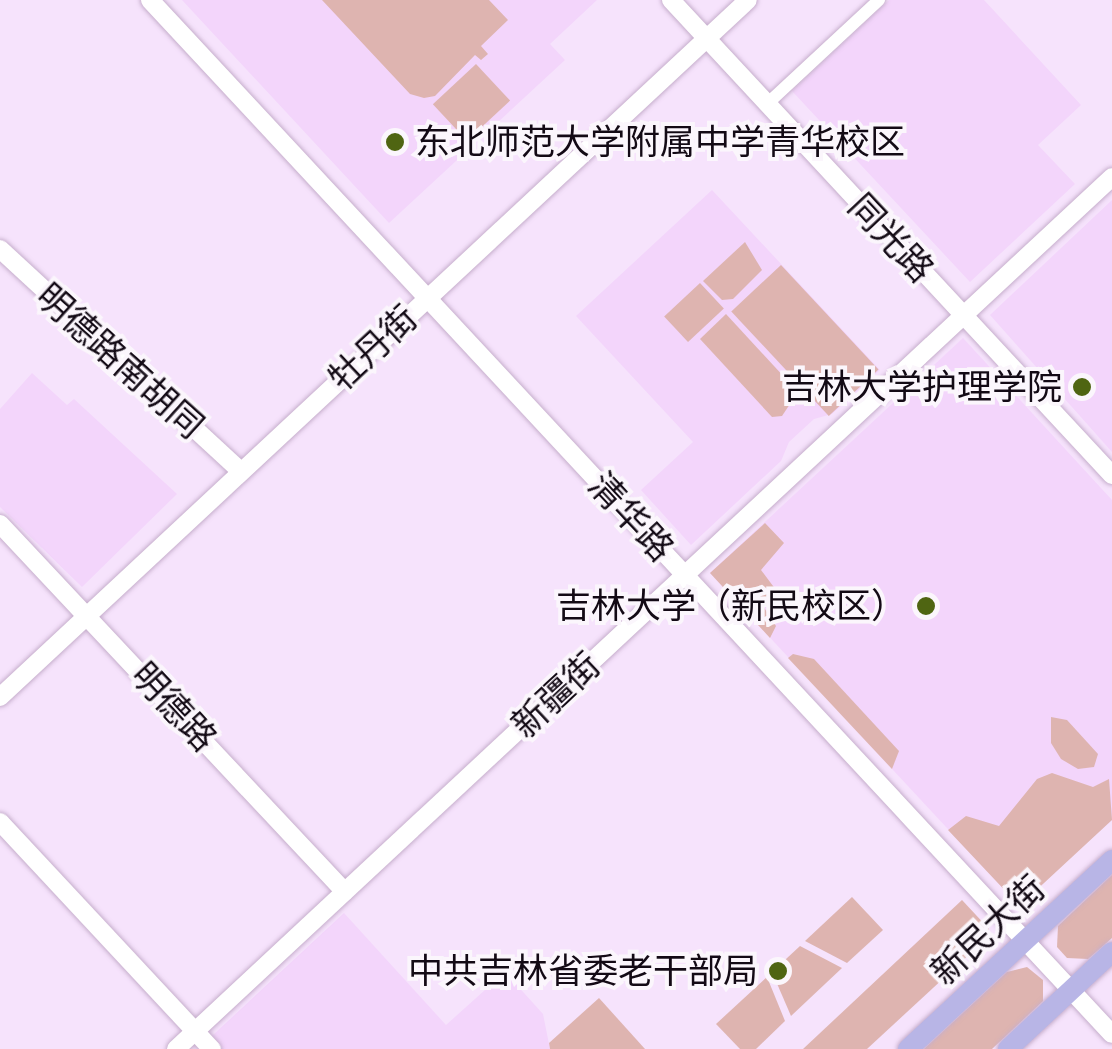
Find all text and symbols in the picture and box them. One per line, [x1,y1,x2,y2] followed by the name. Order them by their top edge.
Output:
[415,121,905,163] place label: 东北师范大学附属中学青华校区
[384,131,406,153] marker: 东北师范大学附属中学青华校区
[840,185,942,291] street label: 同光路
[28,275,212,447] street label: 明德路南胡同
[320,297,426,399] street label: 牡丹街
[782,366,1062,408] place label: 吉林大学护理学院
[1071,376,1093,398] marker: 吉林大学护理学院
[580,464,682,570] street label: 清华路
[556,585,906,627] place label: 吉林大学（新民校区）
[915,595,937,617] marker: 吉林大学（新民校区）
[503,644,609,746] street label: 新疆街
[123,654,225,760] street label: 明德路
[922,867,1054,993] street label: 新民大街
[408,950,758,992] place label: 中共吉林省委老干部局
[767,960,789,982] marker: 中共吉林省委老干部局

